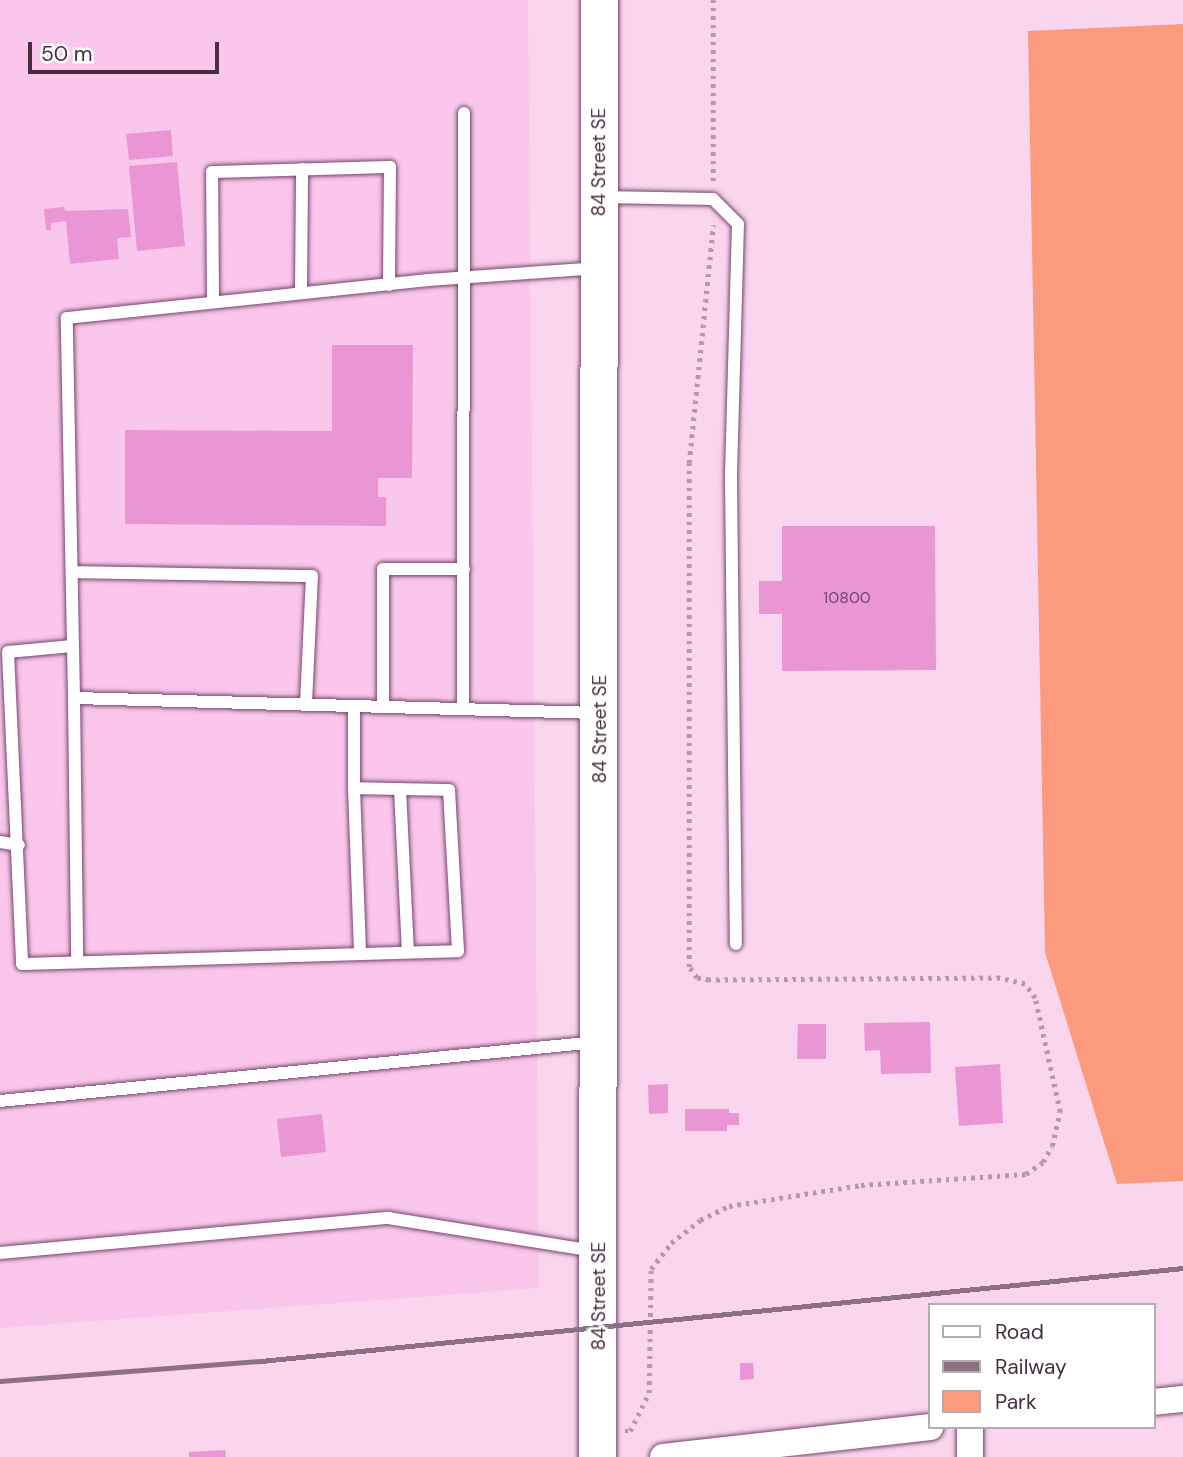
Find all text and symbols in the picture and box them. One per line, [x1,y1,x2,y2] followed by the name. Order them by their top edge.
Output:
[32,28,222,72] scale bar
[41,40,92,68] text: 50 m
[588,108,610,216] street label: 84 Street SE
[823,588,871,608] house number: 10800
[589,675,611,783] street label: 84 Street SE
[588,1242,610,1350] street label: 84 Street SE
[928,1303,1155,1429] legend
[995,1318,1044,1346] text: Road
[995,1353,1067,1381] text: Railway
[995,1388,1036,1416] text: Park

